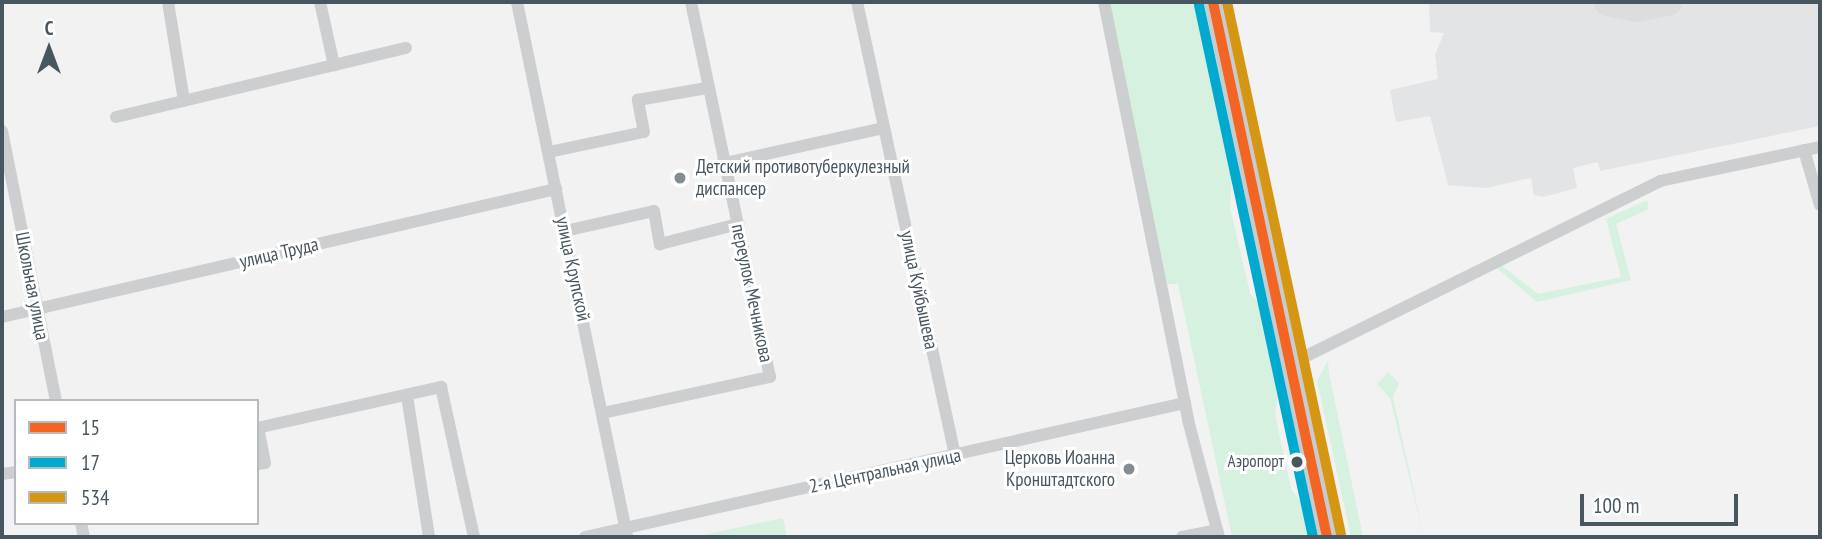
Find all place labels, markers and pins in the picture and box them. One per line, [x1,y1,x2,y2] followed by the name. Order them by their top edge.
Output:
[696,156,910,200] place label: Детский противотуберкулезный диспансер
[670,168,690,188] marker: Детский противотуберкулезный диспансер
[1004,447,1115,491] place label: Церковь Иоанна Кронштадтского
[1228,452,1284,472] place label: Аэропорт
[1290,455,1304,469] marker: Аэропорт
[1121,461,1137,477] marker: Церковь Иоанна Кронштадтского

